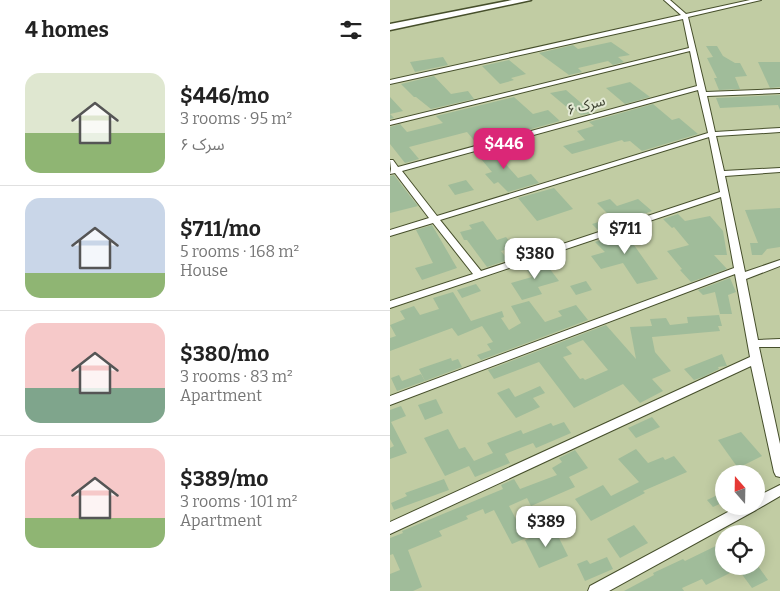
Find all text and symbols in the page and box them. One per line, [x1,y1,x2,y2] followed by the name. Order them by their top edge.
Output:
[337,16,365,44] icon: filters
[25,17,109,43] text: 4 homes
[180,83,269,109] text: $446/mo
[565,92,607,119] street label: سرک ۶
[65,93,125,153] icon: home
[180,109,292,128] text: 3 rooms · 95 m²
[474,128,534,170] pin: $446
[485,134,523,153] text: $446
[180,135,225,154] text: سرک ۶
[595,212,655,255] pin: $711
[180,216,261,242] text: $711/mo
[65,218,125,278] icon: home
[609,219,641,238] text: $711
[505,238,565,280] pin: $380
[180,242,299,261] text: 5 rooms · 168 m²
[516,244,554,263] text: $380
[180,261,228,280] text: House
[180,341,269,367] text: $380/mo
[65,343,125,403] icon: home
[180,367,293,386] text: 3 rooms · 83 m²
[180,386,262,405] text: Apartment
[715,465,765,515] north arrow
[715,465,765,575] map controls
[180,466,268,492] text: $389/mo
[65,468,125,528] icon: home
[180,492,297,511] text: 3 rooms · 101 m²
[516,506,576,548] pin: $389
[180,511,262,530] text: Apartment
[527,512,565,531] text: $389
[715,525,765,575] button: locate

